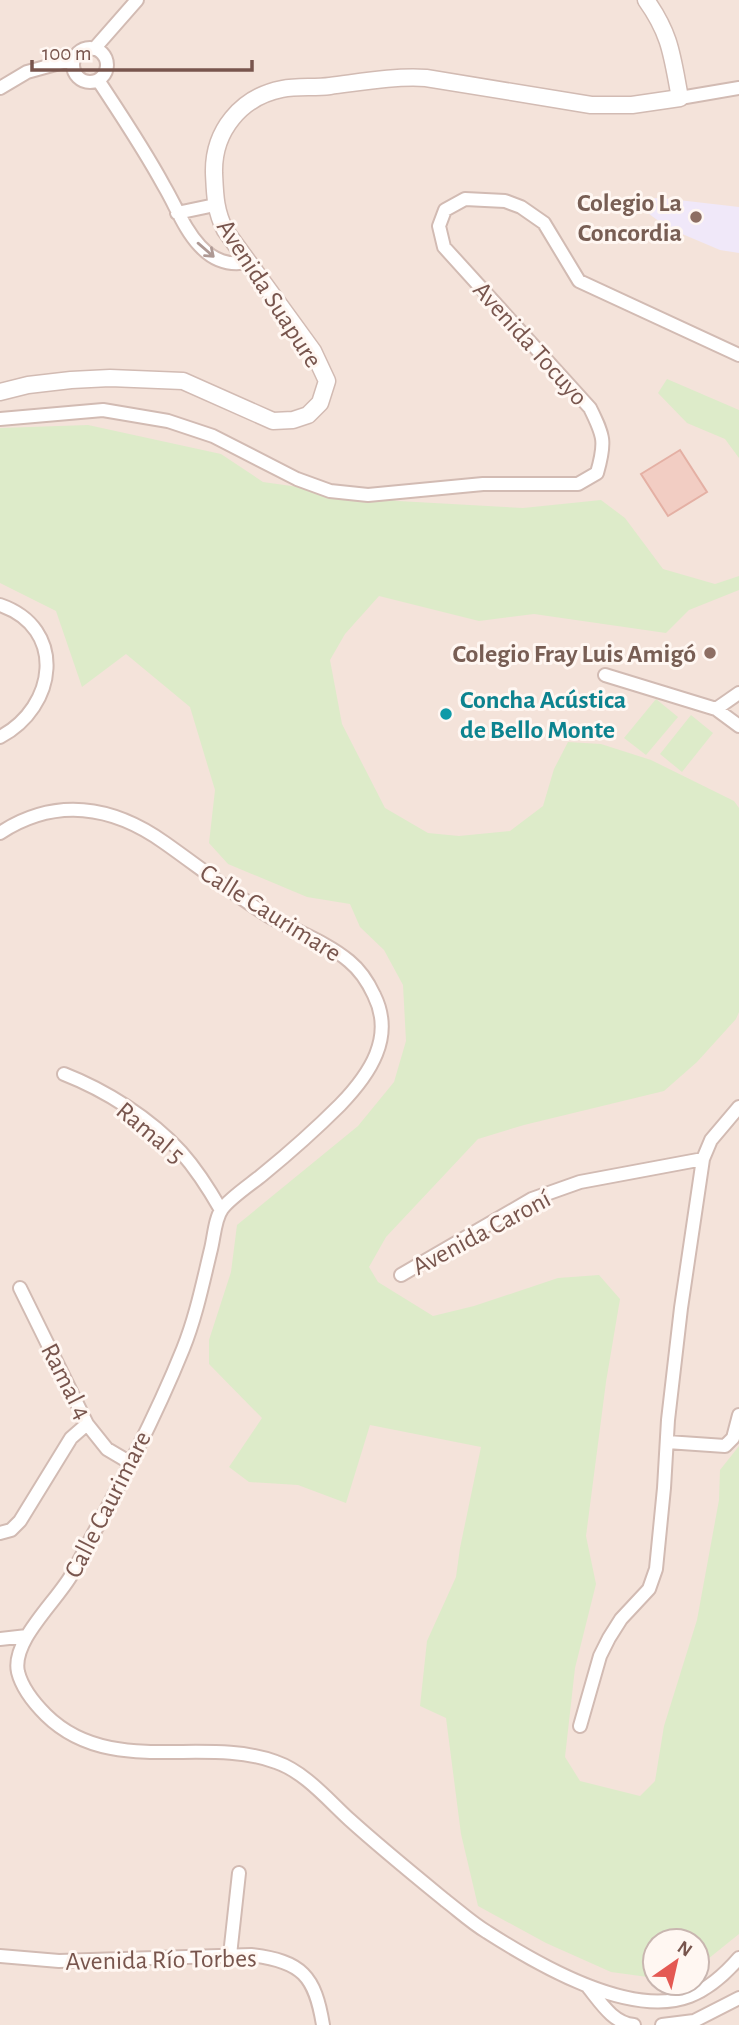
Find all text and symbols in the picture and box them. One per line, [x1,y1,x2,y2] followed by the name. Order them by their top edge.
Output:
[32,28,252,72] scale bar
[42,43,92,64] text: 100 m
[577,190,682,246] place label: Colegio La Concordia
[688,209,704,225] marker: Colegio La Concordia
[212,215,327,372] street label: Avenida Suapure
[197,242,215,258] one-way arrow
[468,277,592,411] street label: Avenida Tocuyo
[452,641,696,667] place label: Colegio Fray Luis Amigó
[702,645,718,661] marker: Colegio Fray Luis Amigó
[460,687,626,743] place label: Concha Acústica de Bello Monte
[438,706,454,722] marker: Concha Acústica de Bello Monte
[195,859,346,966] street label: Calle Caurimare
[111,1097,189,1168] street label: Ramal 5
[408,1185,556,1280] street label: Avenida Caroní
[36,1339,96,1424] street label: Ramal 4
[60,1427,156,1582] street label: Calle Caurimare
[641,1927,711,1997] north arrow
[674,1938,695,1961] text: N
[65,1945,257,1975] street label: Avenida Río Torbes

